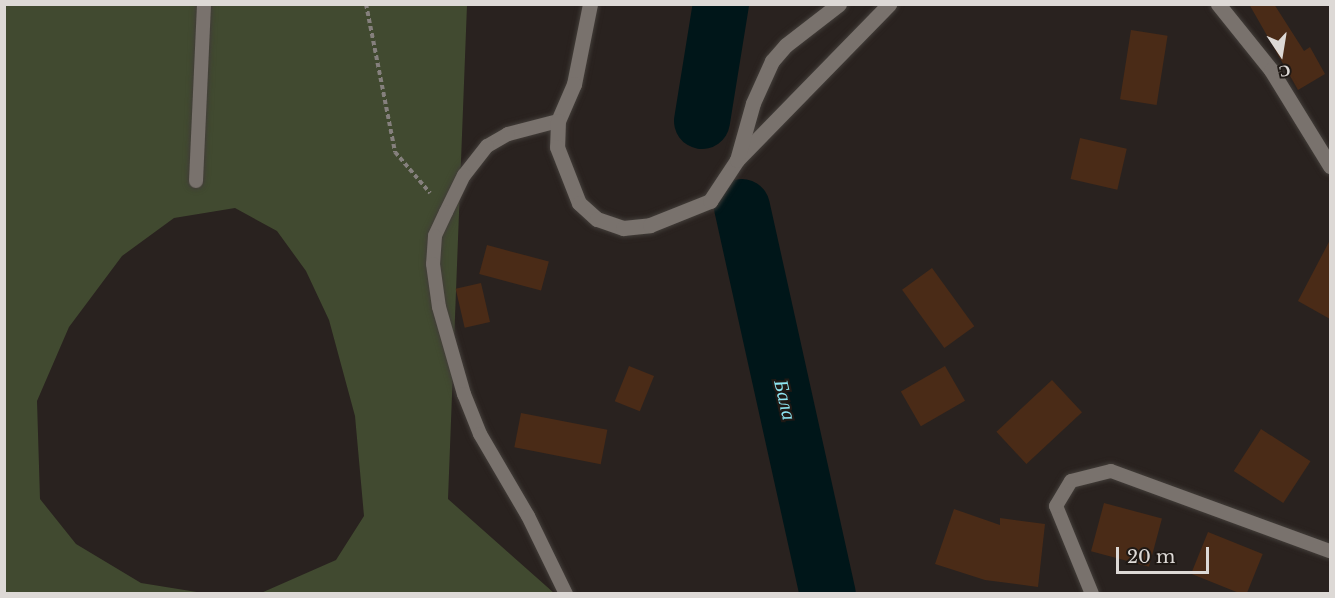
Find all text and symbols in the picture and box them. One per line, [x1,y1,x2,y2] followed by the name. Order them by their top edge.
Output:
[1251,24,1311,84] north arrow
[1277,61,1292,83] text: С
[769,377,801,423] water label: Бала
[1119,535,1212,573] scale bar
[1127,546,1175,568] text: 20 m

